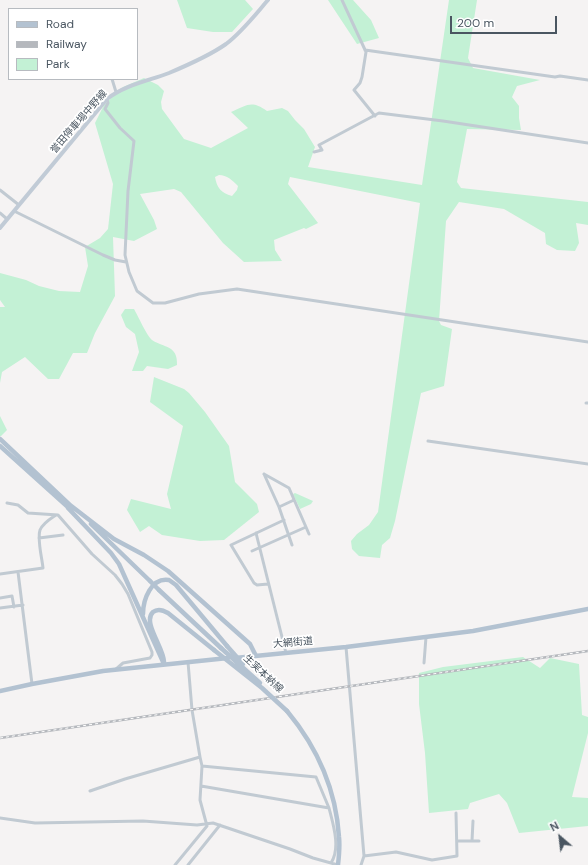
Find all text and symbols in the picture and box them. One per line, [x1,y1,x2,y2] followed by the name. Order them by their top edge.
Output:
[8,8,138,80] legend
[452,8,559,34] scale bar
[457,15,494,31] text: 200 m
[46,16,74,32] text: Road
[46,36,87,52] text: Railway
[46,56,70,72] text: Park
[48,88,110,156] street label: 誉田停車場中野線
[273,635,313,651] street label: 大網街道
[241,653,285,695] street label: 生実本納線
[540,817,580,857] north arrow
[548,818,561,834] text: N

